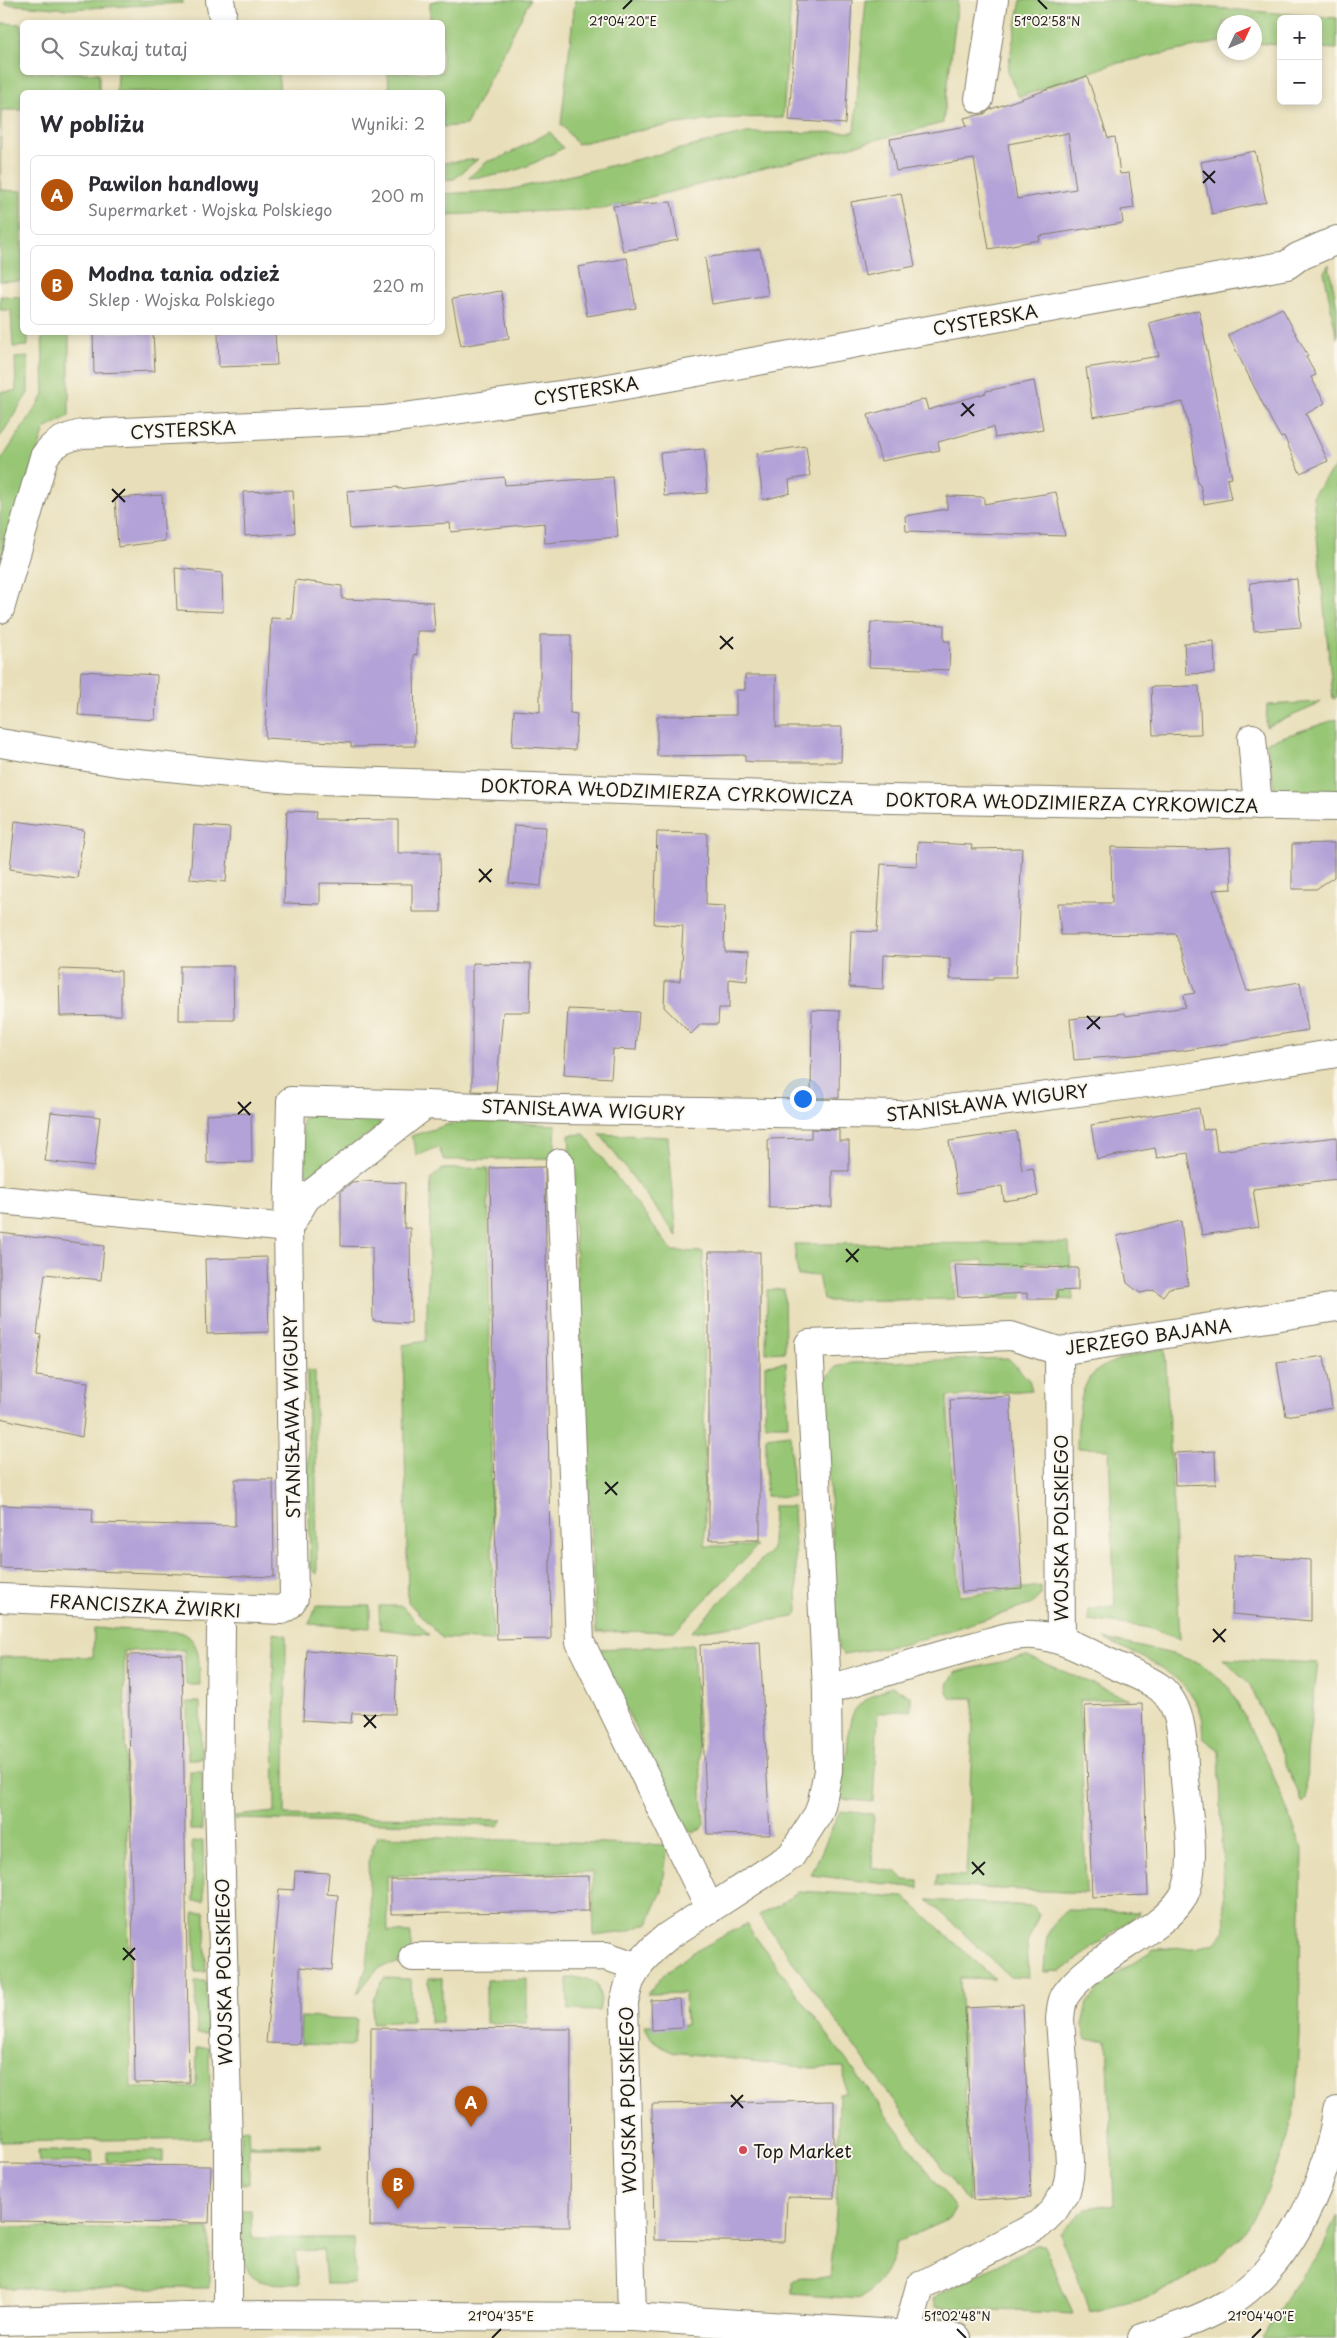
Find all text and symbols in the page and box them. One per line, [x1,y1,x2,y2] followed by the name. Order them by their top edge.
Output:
[589,12,657,30] text: 21°04'20"E
[1014,12,1081,30] text: 51°02'58"N
[1217,15,1262,60] north arrow
[1277,15,1322,105] map controls
[1277,15,1322,60] button: +
[20,20,445,75] search box
[38,34,66,62] icon: search
[78,34,188,62] text: Szukaj tutaj
[1277,60,1322,105] button: −
[40,107,145,139] text: W pobliżu
[351,111,425,135] text: Wyniki: 2
[88,169,259,197] text: Pawilon handlowy
[51,183,63,207] text: A
[371,183,424,207] text: 200 m
[88,197,332,221] text: Supermarket · Wojska Polskiego
[88,259,280,287] text: Modna tania odzież
[52,273,62,297] text: B
[373,273,424,297] text: 220 m
[88,287,275,311] text: Sklep · Wojska Polskiego
[930,296,1040,342] street label: CYSTERSKA
[532,368,640,412] street label: CYSTERSKA
[129,413,237,445] street label: CYSTERSKA
[480,771,854,811] street label: DOKTORA WŁODZIMIERZA CYRKOWICZA
[885,785,1259,819] street label: DOKTORA WŁODZIMIERZA CYRKOWICZA
[884,1076,1090,1128] street label: STANISŁAWA WIGURY
[790,1086,816,1112] your location
[481,1092,685,1126] street label: STANISŁAWA WIGURY
[1063,1311,1233,1361] street label: JERZEGO BAJANA
[276,1315,306,1519] street label: STANISŁAWA WIGURY
[1047,1434,1074,1622] street label: WOJSKA POLSKIEGO
[49,1587,241,1623] street label: FRANCISZKA ŻWIRKI
[208,1878,238,2066] street label: WOJSKA POLSKIEGO
[612,2006,642,2194] street label: WOJSKA POLSKIEGO
[455,2086,487,2127] pin: A
[753,2137,852,2164] place label: Top Market
[737,2144,749,2156] marker: Top Market
[382,2168,414,2209] pin: B
[468,2307,534,2325] text: 21°04'35"E
[923,2307,991,2325] text: 51°02'48"N
[1227,2307,1295,2325] text: 21°04'40"E

